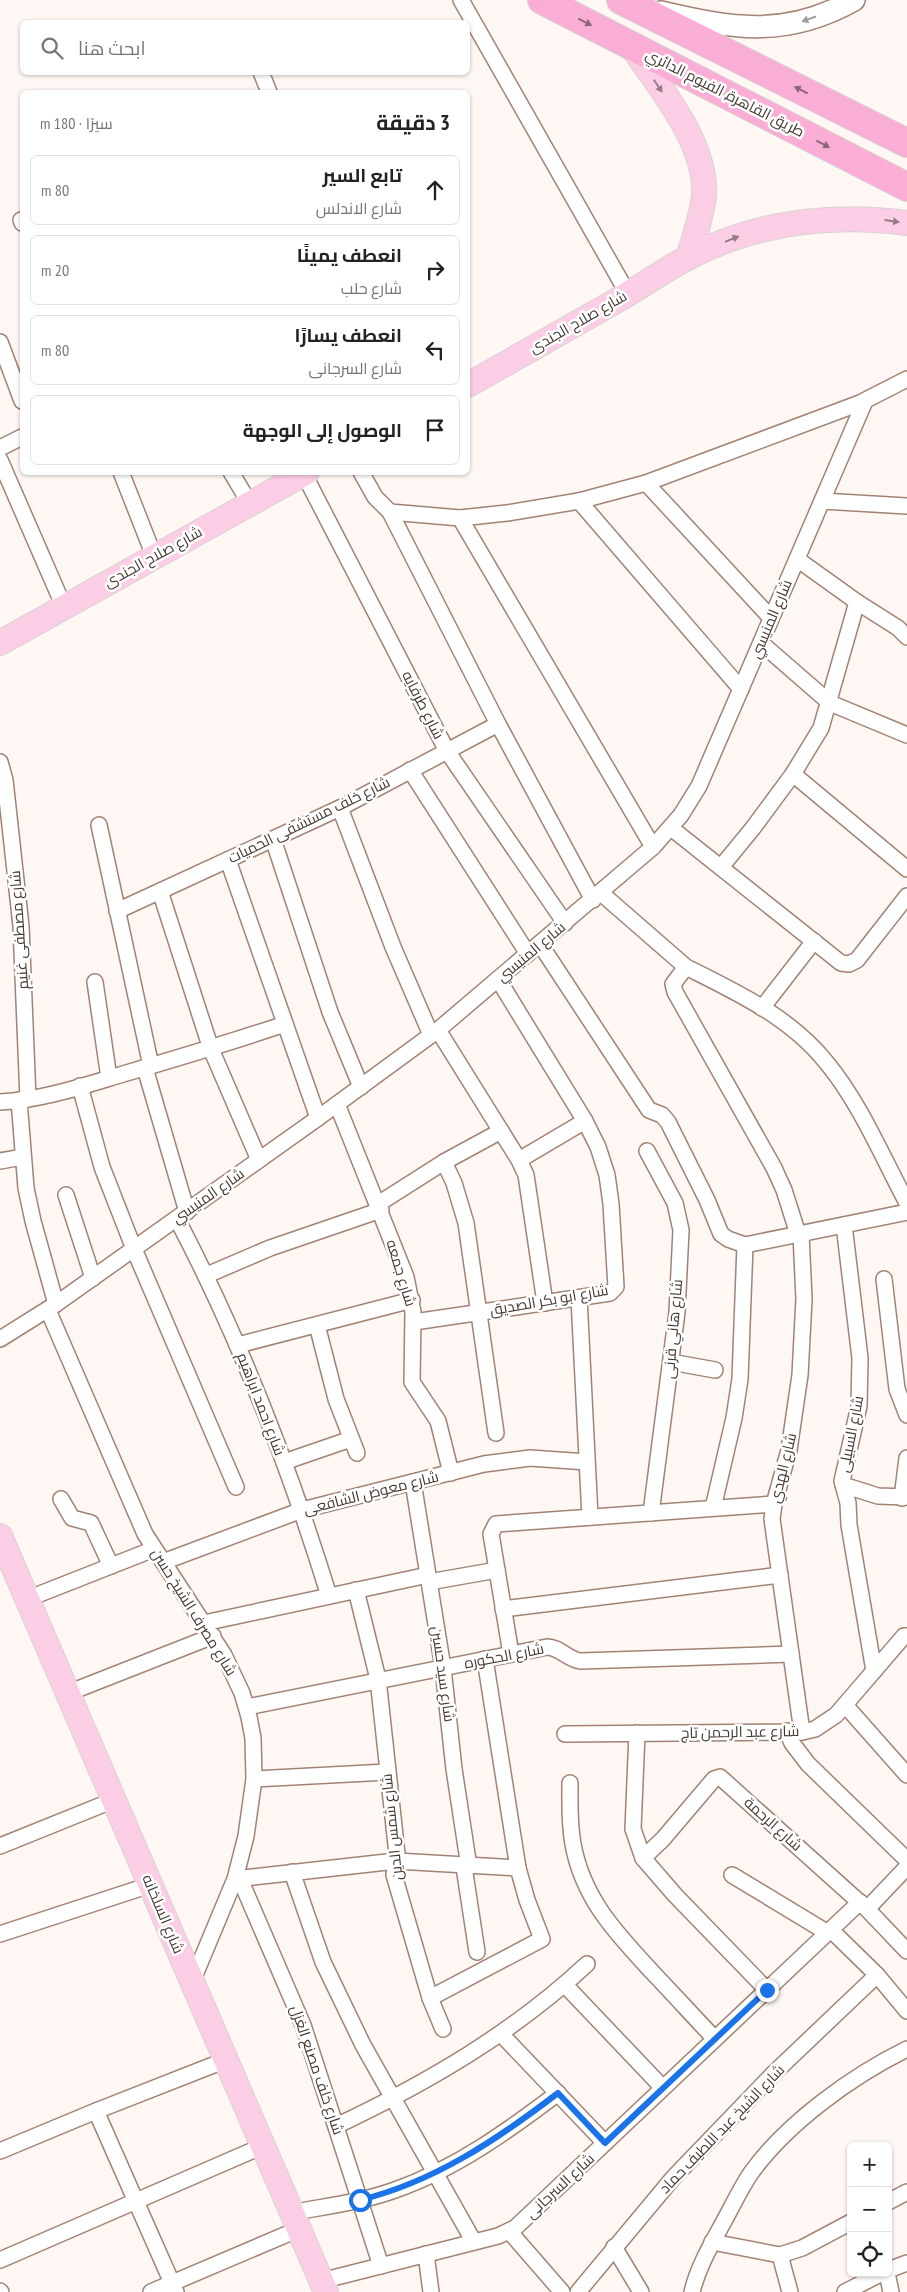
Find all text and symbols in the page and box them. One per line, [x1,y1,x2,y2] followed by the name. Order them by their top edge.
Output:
[802,16,817,24] one-way arrow
[578,18,592,26] one-way arrow
[20,20,470,75] search box
[38,34,66,62] icon: search
[78,36,146,60] text: ابحث هنا
[641,44,808,144] street label: طريق القاهرة, الفيوم الدائري
[653,79,663,92] one-way arrow
[794,86,808,94] one-way arrow
[376,109,450,136] text: 3 دقيقة
[40,113,113,133] text: سيرًا · 180 m
[816,140,831,148] one-way arrow
[323,163,402,187] text: تابع السير
[421,176,449,204] icon: ahead
[41,180,69,200] text: 80 m
[316,198,402,218] text: شارع الاندلس
[885,218,901,226] one-way arrow
[725,235,740,242] one-way arrow
[297,243,402,267] text: انعطف يمينًا
[421,256,449,284] icon: right
[41,260,69,280] text: 20 m
[341,278,402,298] text: شارع حلب
[526,286,631,359] street label: شارع صلاح الجندى
[294,323,402,347] text: انعطف يسارًا
[421,336,449,364] icon: left
[41,340,69,360] text: 80 m
[309,358,402,378] text: شارع السرجانى
[421,416,449,444] icon: arrive
[243,418,402,442] text: الوصول إلى الوجهة
[100,522,206,593] street label: شارع صلاح الجندى
[745,576,798,662] street label: شارع المنيسي
[396,667,449,743] street label: شارع طرفايه
[225,772,394,869] street label: شارع خلف مستشفى الحميات
[5,870,34,990] street label: شارع مصطفى غنيم
[492,917,571,988] street label: شارع المنيسي
[168,1164,249,1230] street label: شارع المنيسي
[380,1237,421,1309] street label: شارع جمعه
[659,1278,689,1380] street label: شارع هاني قرنى
[488,1280,610,1321] street label: شارع ابو بكر الصديق
[231,1350,290,1459] street label: شارع احمد ابراهيم
[834,1394,869,1474] street label: شارع السبيلى
[765,1431,803,1506] street label: شارع الهدي
[301,1467,441,1520] street label: شارع معوض الشافعى
[146,1544,241,1680] street label: شارع مصرف الشيخ حسن
[425,1625,460,1723] street label: شارع سيد حسين
[462,1638,546,1674] street label: شارع الحكوره
[681,1721,800,1744] street label: شارع عبد الرحمن تاج
[376,1772,409,1881] street label: شارع شمس الدين
[739,1792,806,1856] street label: شارع الرحمة
[136,1871,189,1957] street label: شارع السلخانه
[756,1979,779,2002] route end
[284,2003,349,2138] street label: شارع خلف مصنع الغزل
[655,2060,790,2199] street label: شارع الشيخ عبد اللطيف حماد
[847,2142,892,2277] map controls
[847,2142,892,2187] button: +
[521,2149,600,2224] street label: شارع السرجانى
[847,2187,892,2232] button: −
[349,2189,372,2212] route start
[847,2232,892,2277] button: locate

